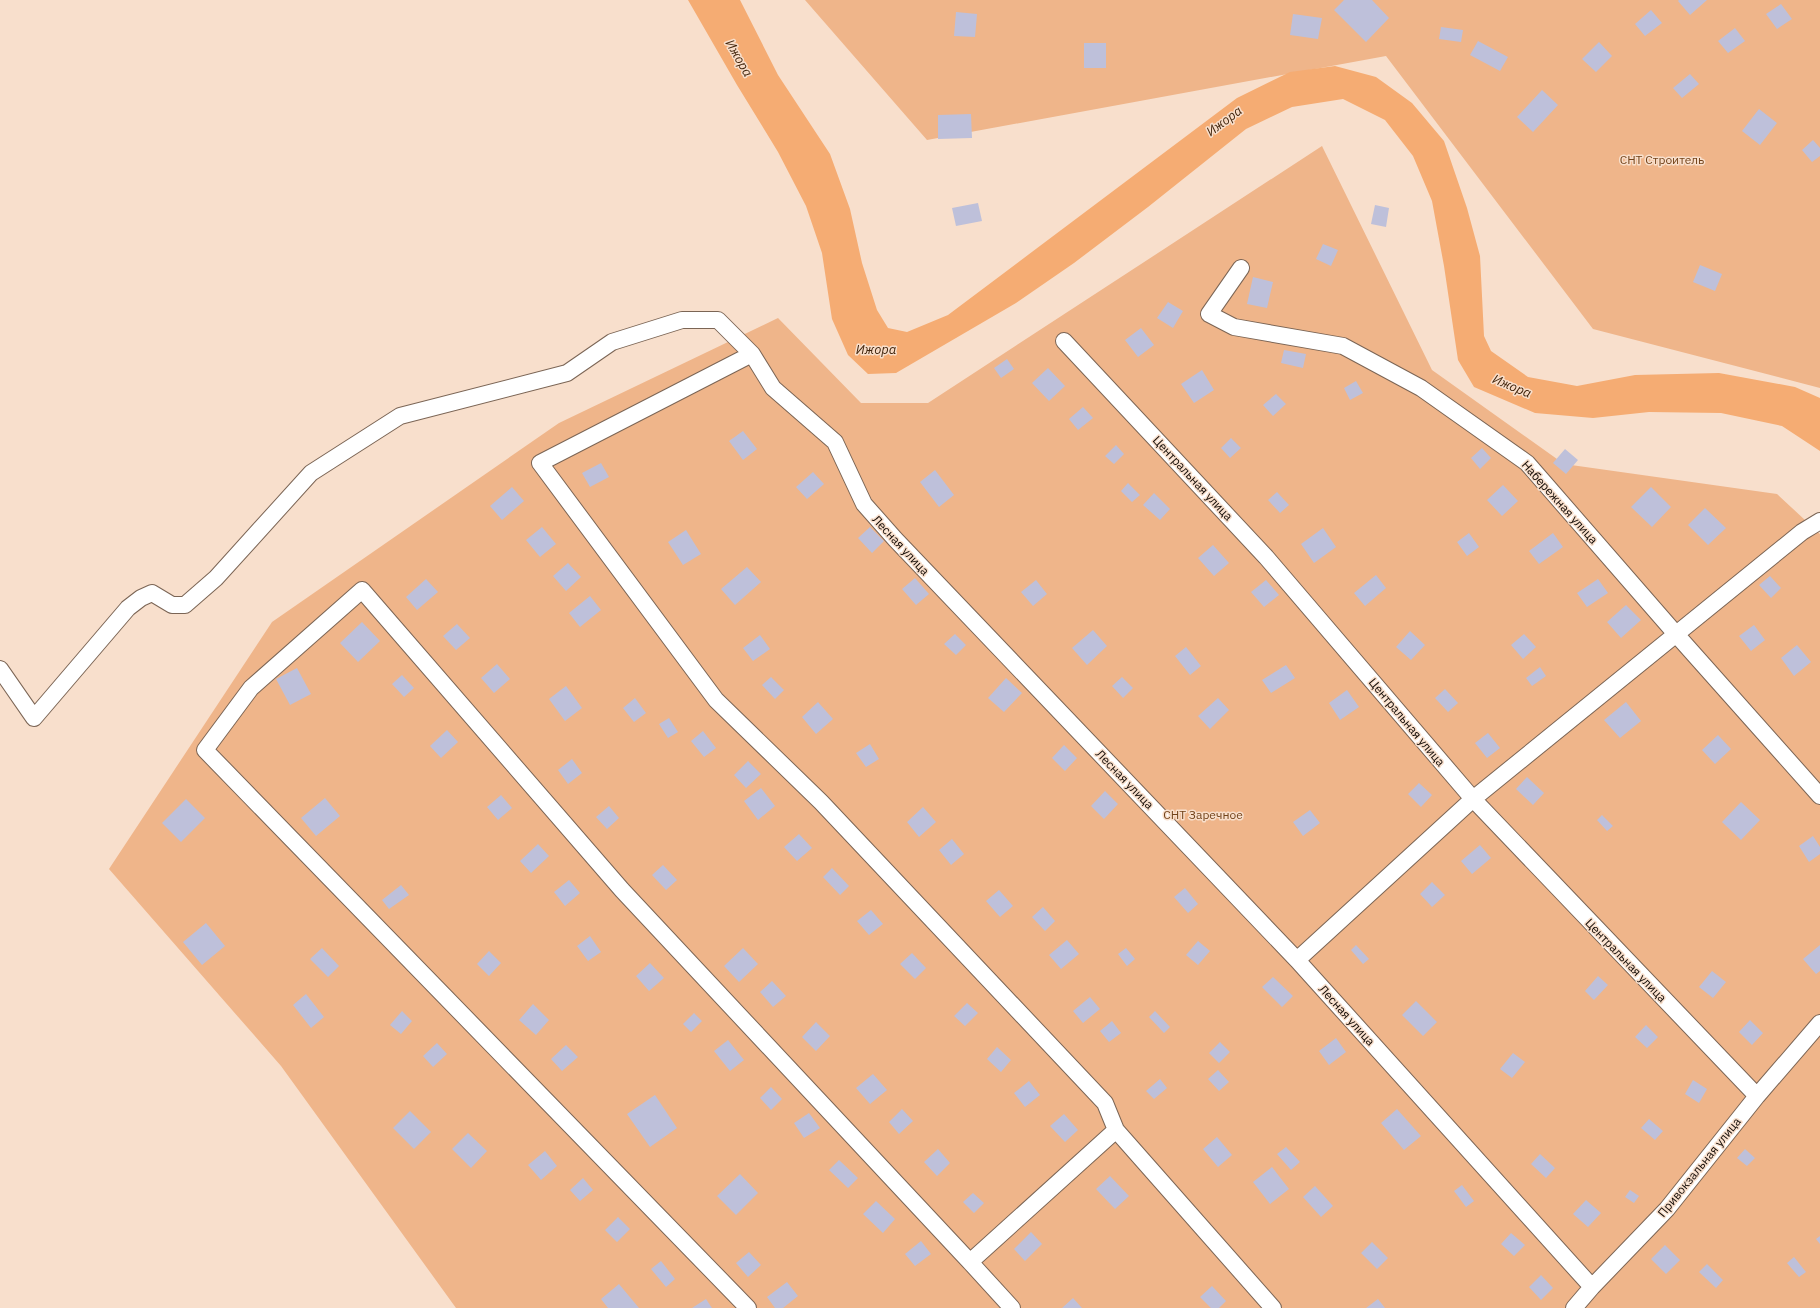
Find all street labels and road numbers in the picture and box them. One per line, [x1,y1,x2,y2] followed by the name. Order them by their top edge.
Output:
[1150,432,1237,524] street label: Центральная улица
[1519,457,1602,547] street label: Набережная улица
[869,512,933,579] street label: Лесная улица
[1366,675,1449,770] street label: Центральная улица
[1093,746,1157,812] street label: Лесная улица
[1582,915,1670,1005] street label: Центральная улица
[1316,981,1379,1049] street label: Лесная улица
[1654,1114,1744,1220] street label: Привокзальная улица

